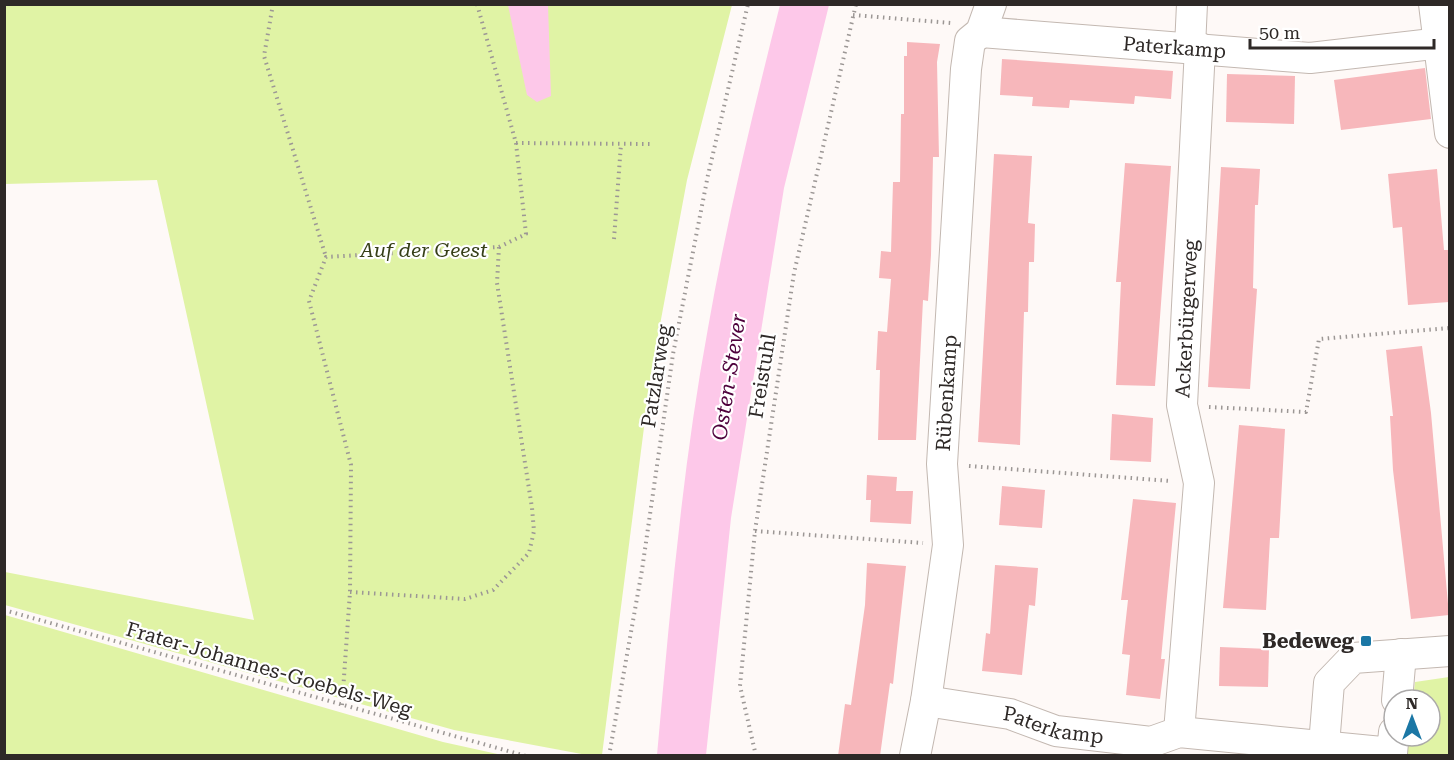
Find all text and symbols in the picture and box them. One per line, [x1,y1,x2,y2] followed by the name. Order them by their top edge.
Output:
[1250,12,1434,50] scale bar
[1259,22,1300,43] text: 50 m
[1122,31,1227,63] street label: Paterkamp
[360,238,488,262] park label: Auf der Geest
[1170,238,1202,399] street label: Ackerbürgerweg
[707,312,751,442] water label: Osten-Stever
[636,322,676,429] street label: Patzlarweg
[743,332,781,420] street label: Freistuhl
[931,334,962,452] street label: Rübenkamp
[123,617,415,722] street label: Frater-Johannes-Goebels-Weg
[1262,629,1355,653] place label: Bedeweg
[1359,634,1373,648] marker: Bedeweg
[1382,688,1442,748] north arrow
[1406,694,1418,713] text: N
[1001,701,1105,748] street label: Paterkamp

